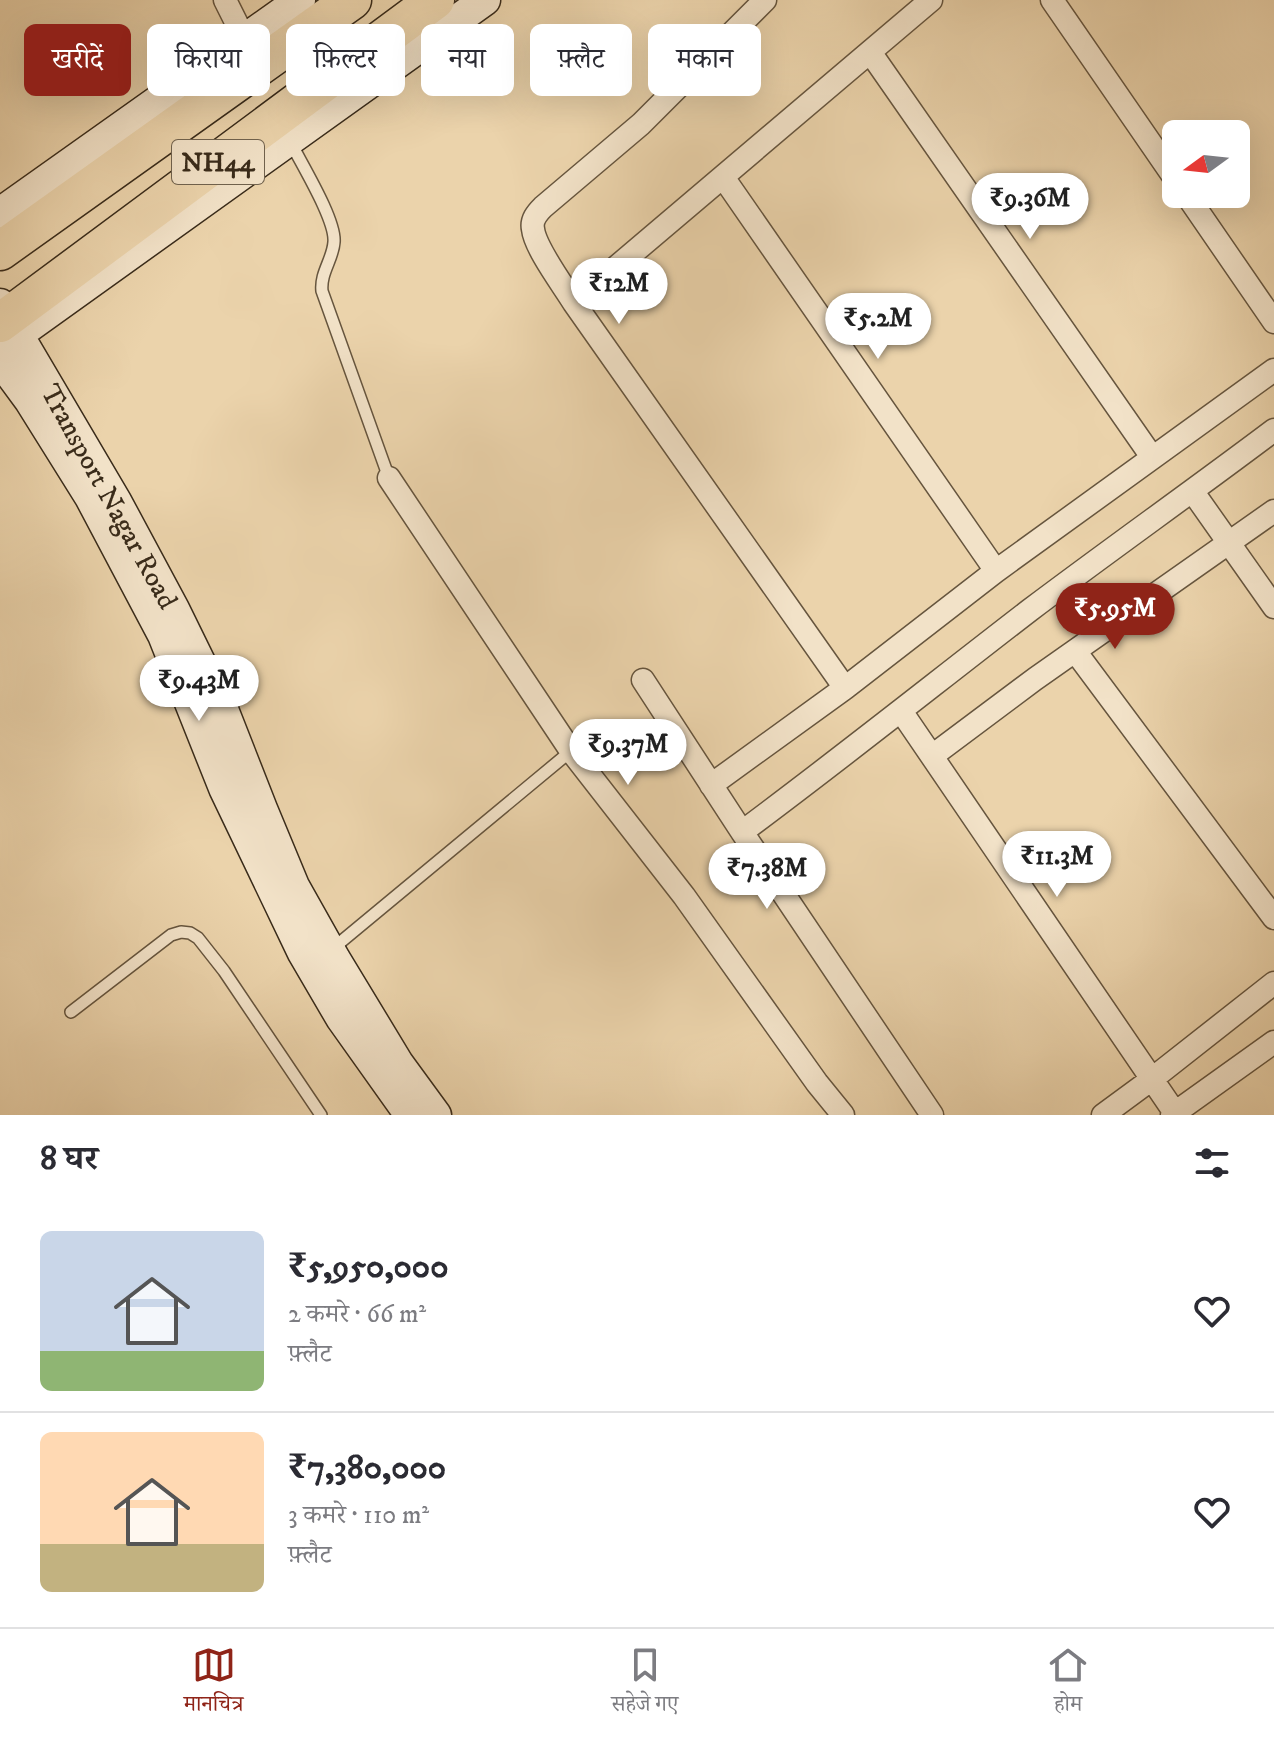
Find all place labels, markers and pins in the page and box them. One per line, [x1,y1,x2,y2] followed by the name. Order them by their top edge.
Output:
[965,173,1095,241] pin: ₹9.36M
[572,258,666,326] pin: ₹12M
[822,293,934,361] pin: ₹5.2M
[1050,583,1180,651] pin: ₹5.95M
[134,655,264,723] pin: ₹9.43M
[563,719,693,787] pin: ₹9.37M
[992,831,1122,899] pin: ₹11.3M
[702,843,832,911] pin: ₹7.38M

